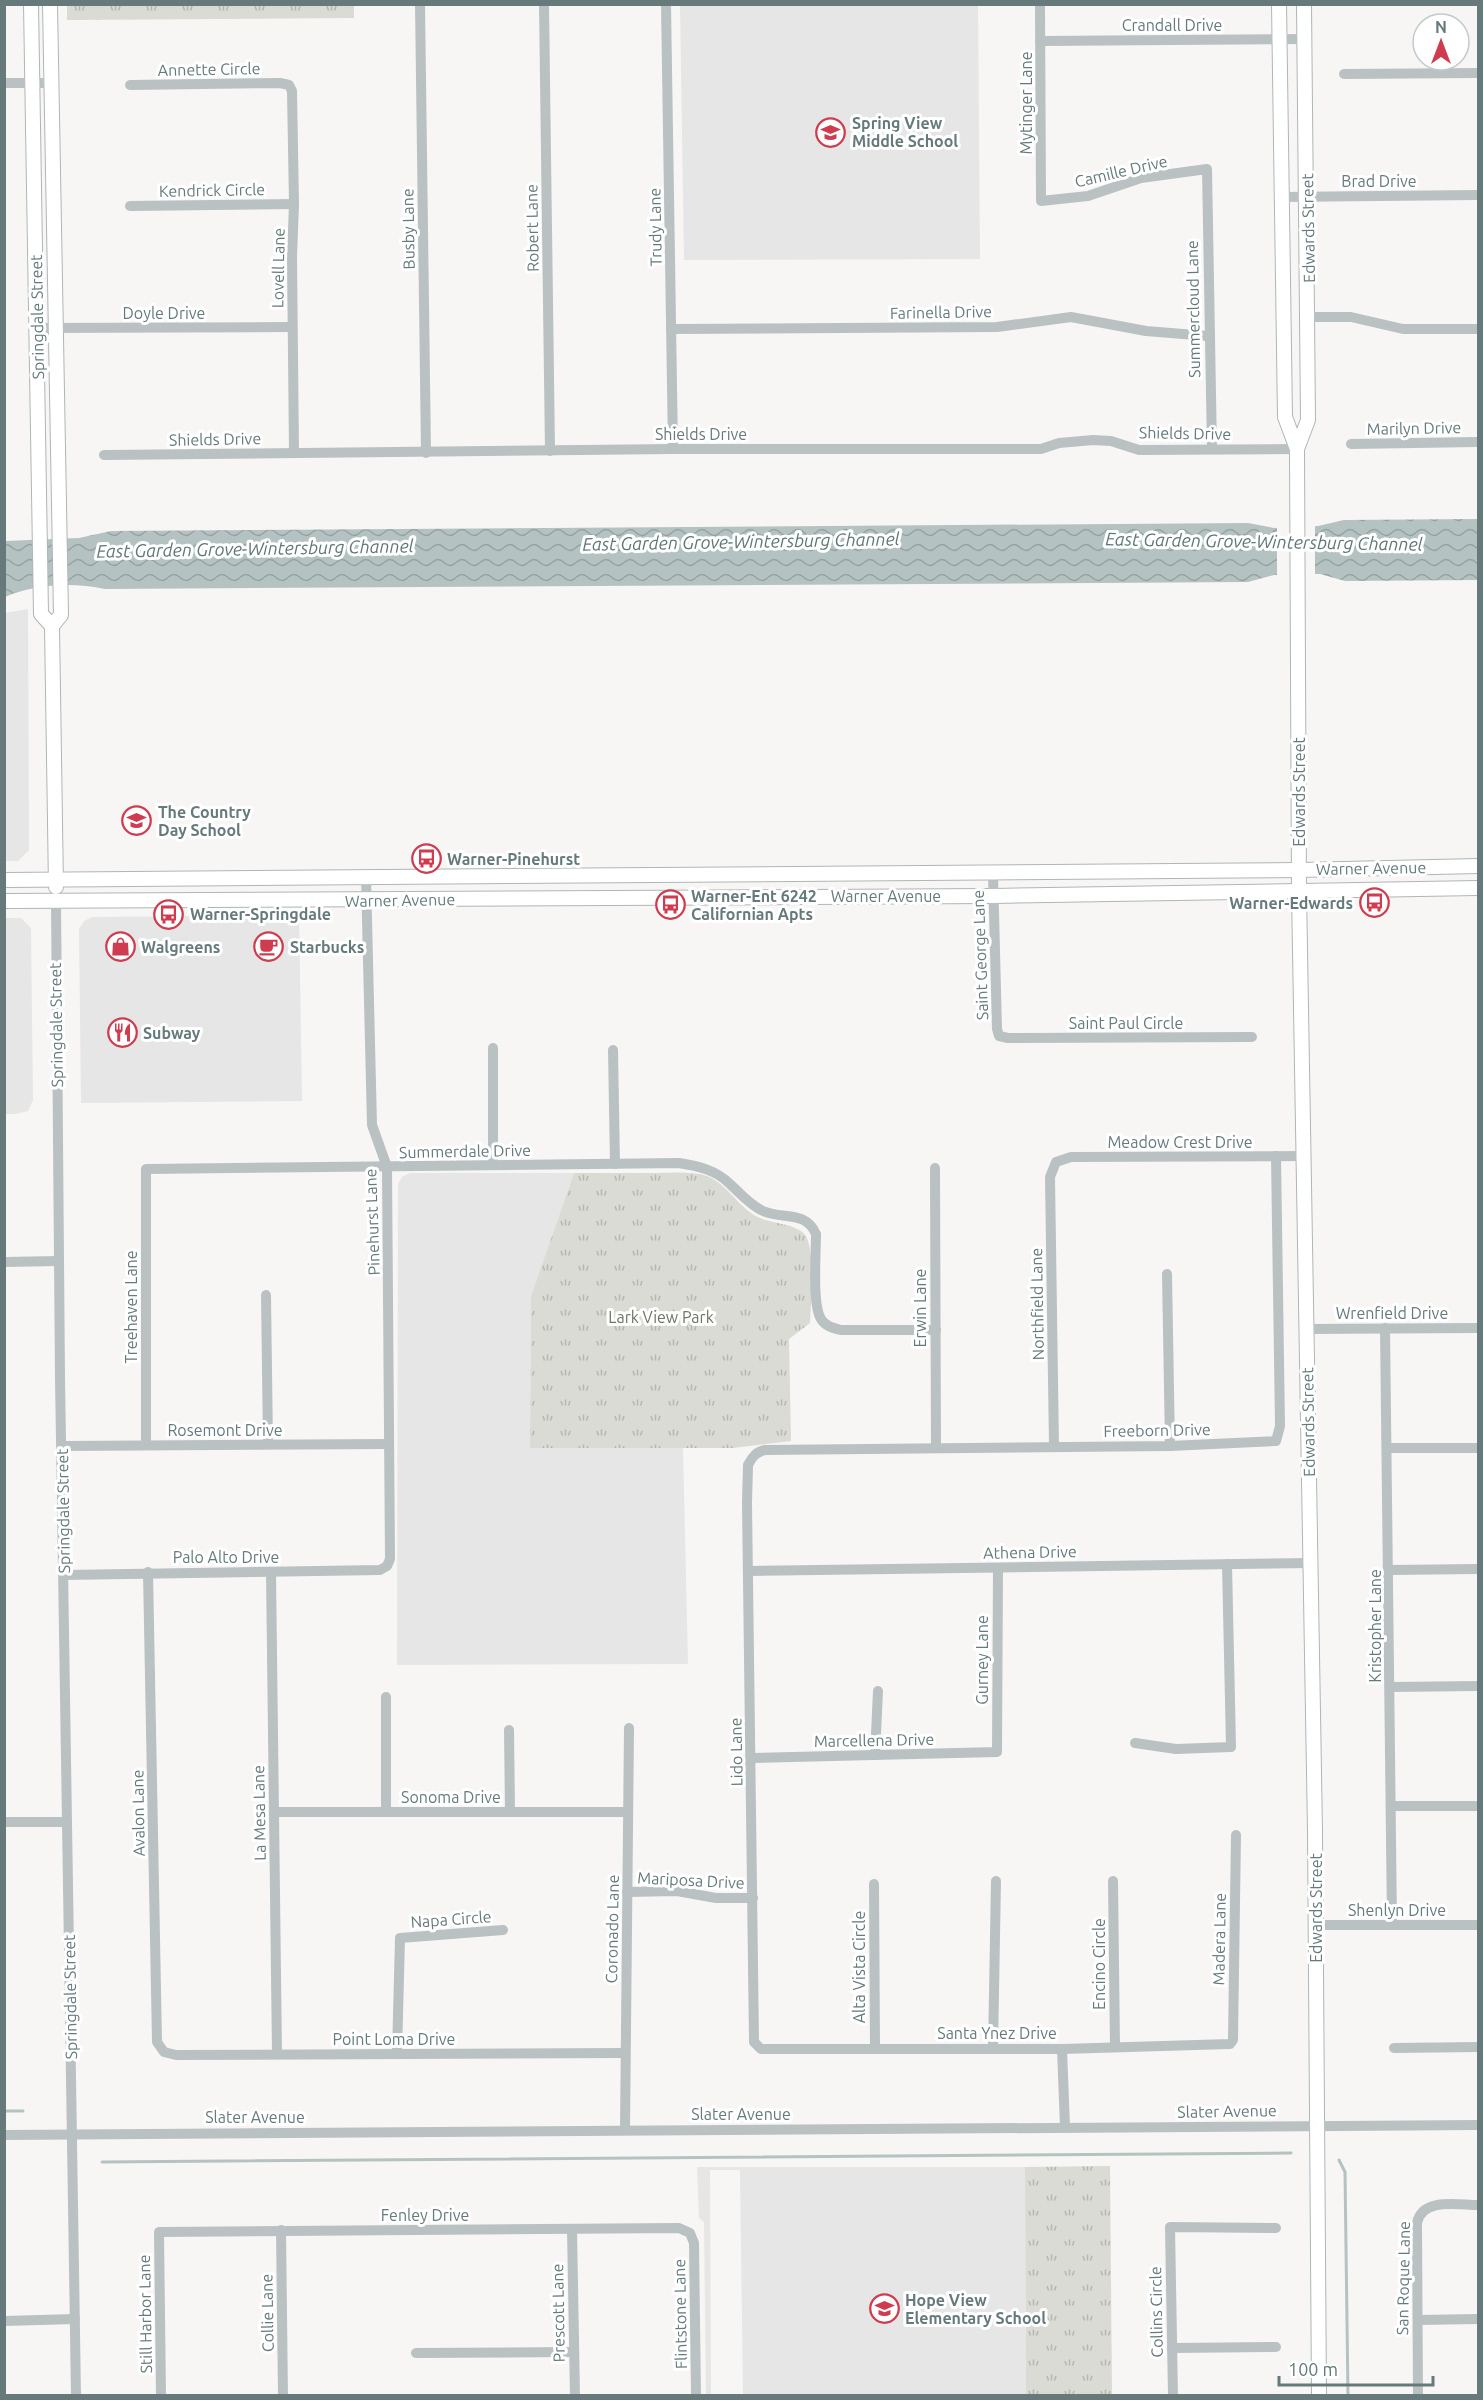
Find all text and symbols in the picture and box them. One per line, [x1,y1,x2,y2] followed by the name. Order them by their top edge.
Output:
[1411,12,1471,72] north arrow
[1122,16,1222,34] street label: Crandall Drive
[1435,18,1447,36] text: N
[1017,51,1035,155] street label: Mytinger Lane
[157,59,261,79] street label: Annette Circle
[852,114,958,150] place label: Spring View Middle School
[815,116,847,148] school or university icon: Spring View Middle School
[1073,152,1169,190] street label: Camille Drive
[1298,172,1318,283] street label: Edwards Street
[1341,172,1417,190] street label: Brad Drive
[159,180,265,200] street label: Kendrick Circle
[522,184,542,272] street label: Robert Lane
[398,188,418,270] street label: Busby Lane
[645,188,665,266] street label: Trudy Lane
[268,228,288,308] street label: Lovell Lane
[1183,240,1203,378] street label: Summercloud Lane
[27,254,47,380] street label: Springdale Street
[890,302,992,322] street label: Farinella Drive
[123,304,205,322] street label: Doyle Drive
[1367,418,1461,438] street label: Marilyn Drive
[1139,423,1231,443] street label: Shields Drive
[655,425,747,443] street label: Shields Drive
[169,429,261,449] street label: Shields Drive
[582,528,900,554] water label: East Garden Grove-Wintersburg Channel
[1105,528,1423,554] water label: East Garden Grove-Wintersburg Channel
[96,535,414,561] water label: East Garden Grove-Wintersburg Channel
[1290,737,1308,847] street label: Edwards Street
[158,803,251,839] place label: The Country Day School
[121,805,153,837] school or university icon: The Country Day School
[410,843,442,875] bus stop icon: Warner-Pinehurst
[447,850,580,868] place label: Warner-Pinehurst
[1316,858,1426,878] street label: Warner Avenue
[691,887,817,923] place label: Warner-Ent 6242 Californian Apts
[831,887,941,905] street label: Warner Avenue
[1358,887,1390,919] bus stop icon: Warner-Edwards
[654,889,686,921] bus stop icon: Warner-Ent 6242 Californian Apts
[969,889,991,1021] street label: Saint George Lane
[345,890,455,910] street label: Warner Avenue
[1229,894,1353,912] place label: Warner-Edwards
[153,898,185,930] bus stop icon: Warner-Springdale
[190,905,331,923] place label: Warner-Springdale
[104,931,136,963] shop icon: Walgreens
[253,931,285,963] cafe icon: Starbucks
[141,938,220,956] place label: Walgreens
[290,938,364,956] place label: Starbucks
[46,962,66,1088] street label: Springdale Street
[1069,1014,1183,1032] street label: Saint Paul Circle
[106,1017,138,1049] restaurant icon: Subway
[143,1024,201,1042] place label: Subway
[1107,1133,1253,1151] street label: Meadow Crest Drive
[399,1141,531,1161] street label: Summerdale Drive
[361,1168,383,1276] street label: Pinehurst Lane
[1027,1248,1047,1360] street label: Northfield Lane
[122,1250,140,1364] street label: Treehaven Lane
[911,1269,929,1347] street label: Erwin Lane
[1336,1304,1448,1322] street label: Wrenfield Drive
[608,1308,714,1326] park label: Lark View Park
[1298,1366,1318,1477] street label: Edwards Street
[1103,1420,1211,1440] street label: Freeborn Drive
[167,1421,283,1439] street label: Rosemont Drive
[53,1448,73,1574] street label: Springdale Street
[983,1542,1077,1562] street label: Athena Drive
[173,1548,279,1566] street label: Palo Alto Drive
[1366,1569,1384,1683] street label: Kristopher Lane
[973,1615,991,1705] street label: Gurney Lane
[726,1717,746,1787] street label: Lido Lane
[814,1730,934,1750] street label: Marcellena Drive
[249,1765,269,1861] street label: La Mesa Lane
[128,1769,148,1857] street label: Avalon Lane
[401,1788,501,1806] street label: Sonoma Drive
[1307,1853,1325,1963] street label: Edwards Street
[637,1868,745,1892] street label: Mariposa Drive
[602,1875,622,1983] street label: Coronado Lane
[1209,1893,1229,1985] street label: Madera Lane
[1348,1901,1446,1919] street label: Shenlyn Drive
[410,1907,492,1931] street label: Napa Circle
[850,1911,868,2023] street label: Alta Vista Circle
[1090,1918,1108,2010] street label: Encino Circle
[60,1934,80,2060] street label: Springdale Street
[937,2024,1057,2042] street label: Santa Ynez Drive
[333,2030,455,2048] street label: Point Loma Drive
[1177,2101,1277,2121] street label: Slater Avenue
[691,2105,791,2123] street label: Slater Avenue
[205,2108,305,2126] street label: Slater Avenue
[381,2206,469,2224] street label: Fenley Drive
[1393,2221,1413,2335] street label: San Roque Lane
[135,2254,155,2374] street label: Still Harbor Lane
[670,2259,690,2369] street label: Flintstone Lane
[548,2263,568,2363] street label: Prescott Lane
[1146,2266,1166,2358] street label: Collins Circle
[257,2274,277,2352] street label: Collie Lane
[905,2291,1046,2327] place label: Hope View Elementary School
[868,2293,900,2325] school or university icon: Hope View Elementary School
[1279,2349,1434,2387] scale bar
[1288,2359,1338,2379] text: 100 m

